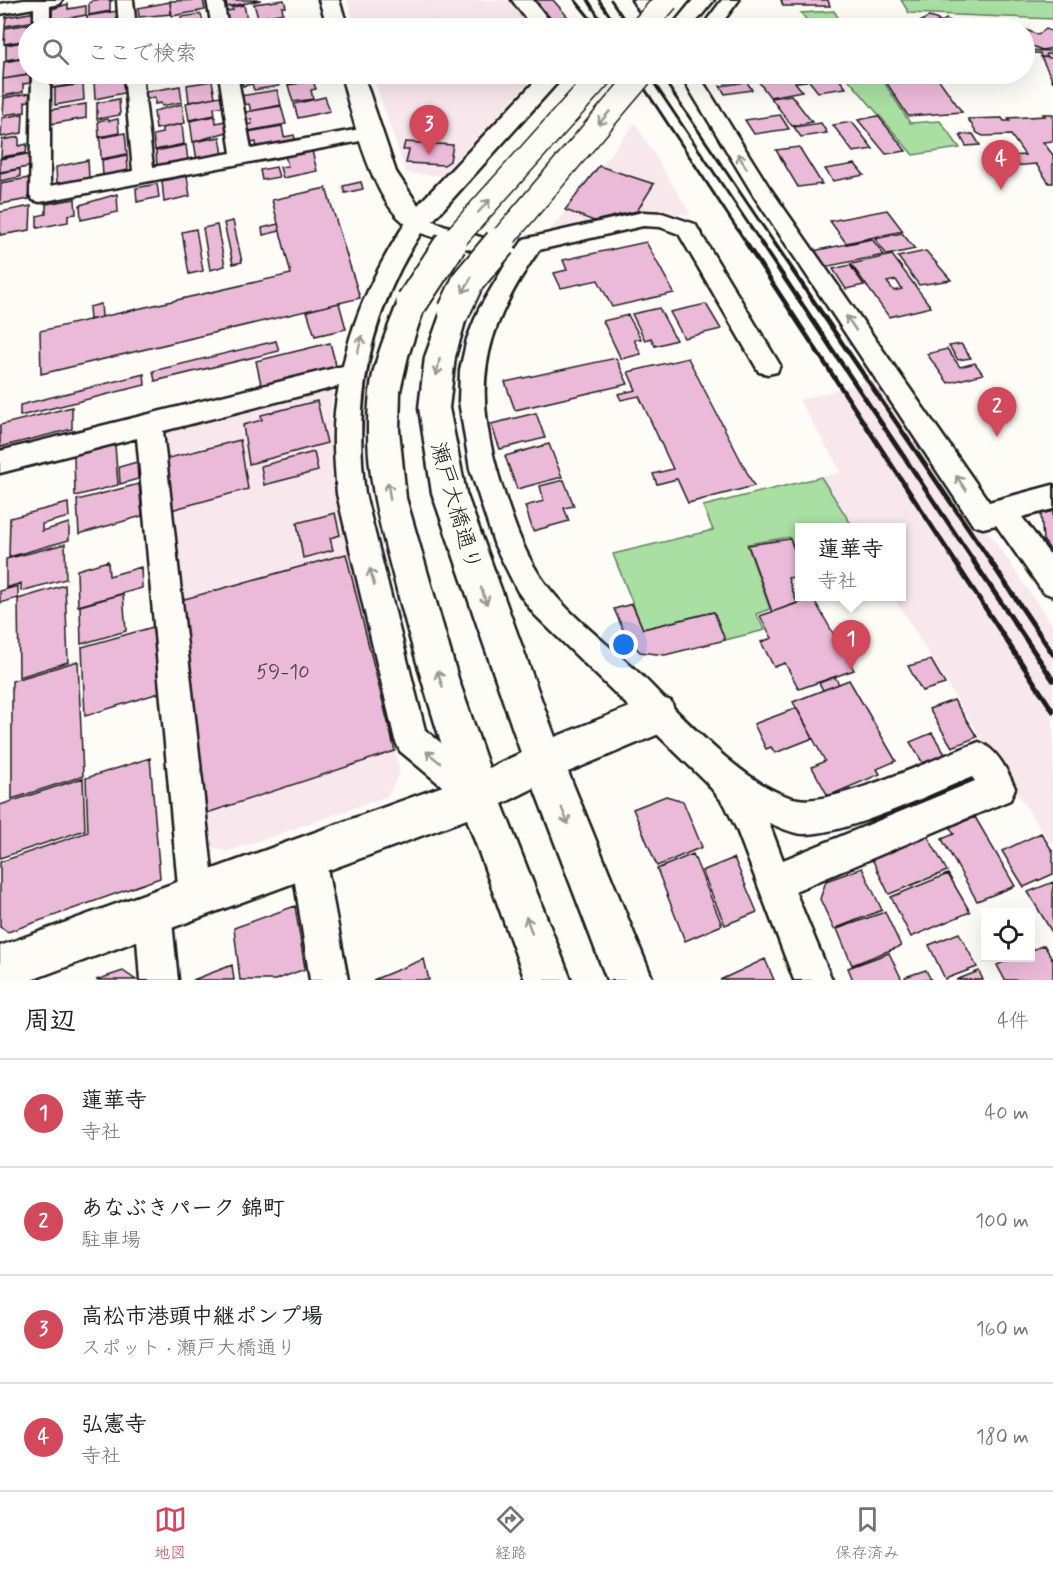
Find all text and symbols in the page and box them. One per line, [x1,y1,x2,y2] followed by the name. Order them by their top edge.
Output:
[18,18,1035,84] search box
[39,35,72,68] icon: search
[87,40,197,68] text: ここで検索
[410,106,448,155] pin: 3
[597,110,611,125] one-way arrow
[982,140,1020,190] pin: 4
[736,153,748,170] one-way arrow
[477,199,491,214] one-way arrow
[461,276,473,293] one-way arrow
[845,315,857,331] one-way arrow
[354,335,366,354] one-way arrow
[432,357,443,376] one-way arrow
[978,388,1016,437] pin: 2
[423,439,487,574] street label: 瀬戸大橋通り
[955,476,967,492] one-way arrow
[383,482,394,501] one-way arrow
[795,523,906,601] popup
[817,536,884,564] text: 蓮華寺
[365,568,377,587] one-way arrow
[817,568,857,595] text: 寺社
[479,586,490,605] one-way arrow
[832,620,870,670] pin: 1
[609,630,638,659] your location
[256,659,310,686] house number: 59-10
[434,670,445,689] one-way arrow
[425,751,441,764] one-way arrow
[560,807,571,825] one-way arrow
[981,908,1035,962] map controls
[981,908,1035,962] button: locate
[522,916,533,935] one-way arrow
[24,1005,76,1039] text: 周辺
[997,1008,1029,1035] text: 4件
[81,1087,147,1115] text: 蓮華寺
[39,1100,48,1127] text: 1
[985,1100,1029,1127] text: 40 m
[81,1119,121,1146] text: 寺社
[81,1195,285,1223] text: あなぶきパーク 錦町
[39,1208,48,1235] text: 2
[975,1208,1029,1235] text: 100 m
[81,1227,141,1254] text: 駐車場
[81,1303,323,1331] text: 高松市港頭中継ポンプ場
[39,1316,48,1343] text: 3
[976,1316,1029,1343] text: 160 m
[81,1335,296,1362] text: スポット · 瀬戸大橋通り
[81,1411,147,1439] text: 弘憲寺
[38,1424,49,1451] text: 4
[976,1424,1029,1451] text: 180 m
[81,1443,121,1470] text: 寺社
[154,1503,187,1564] tab: 地図
[494,1503,527,1564] tab: 経路
[835,1503,899,1564] tab: 保存済み

